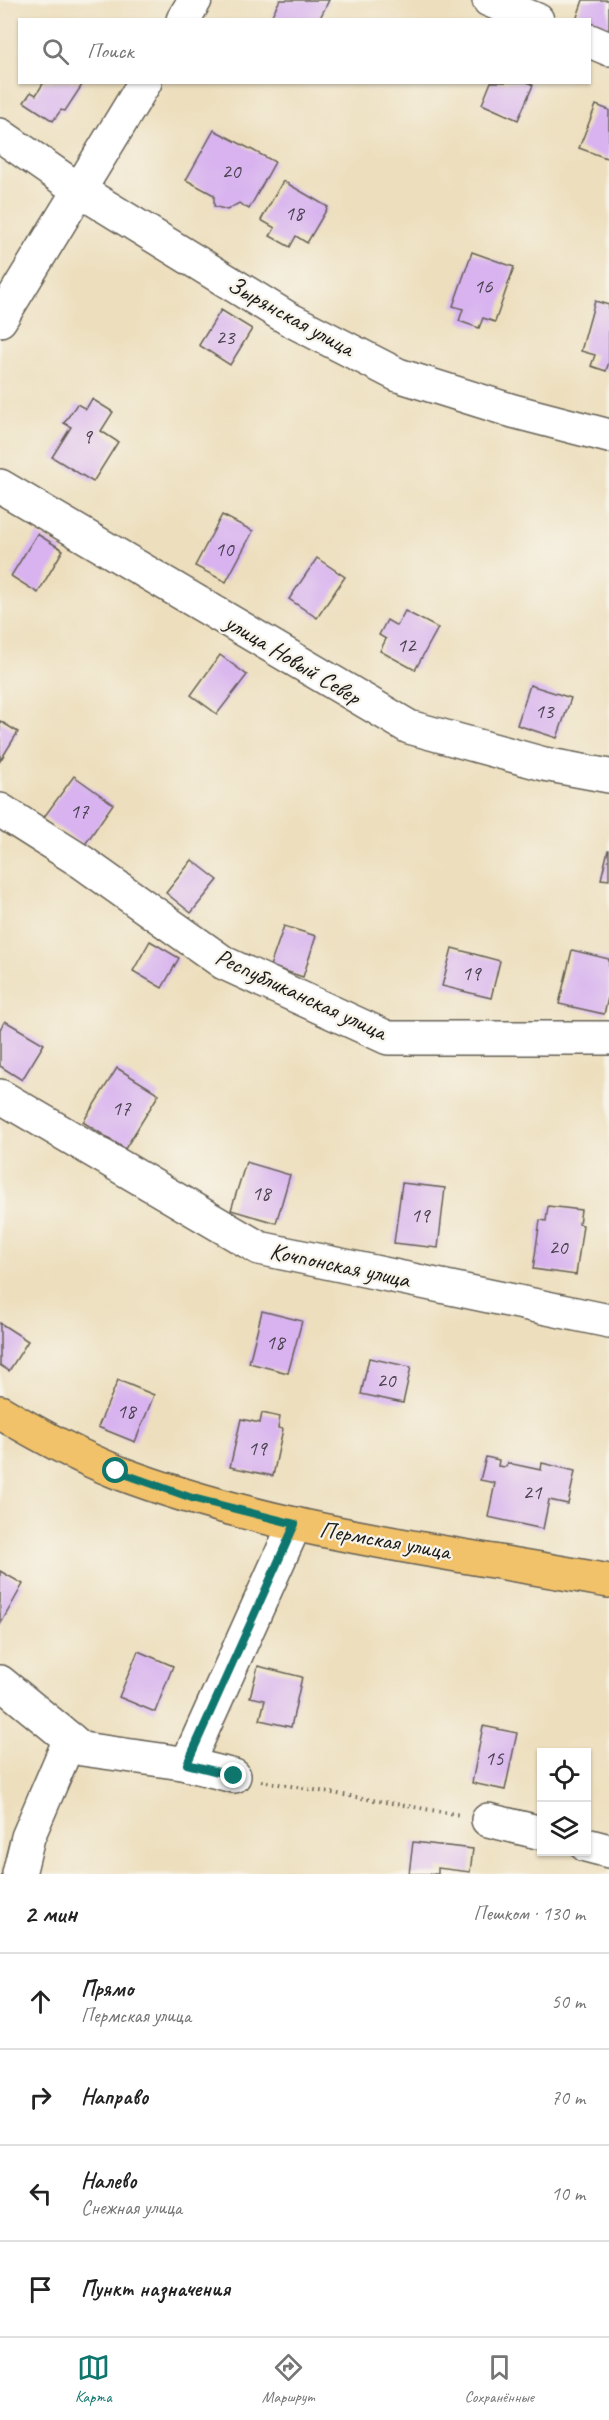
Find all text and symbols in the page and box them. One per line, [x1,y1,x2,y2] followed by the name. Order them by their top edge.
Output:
[18,18,591,84] search box
[39,35,72,68] icon: search
[87,37,133,65] text: Поиск
[222,158,242,184] house number: 20
[285,200,306,226] house number: 18
[223,269,361,364] street label: Зырянская улица
[474,273,493,299] house number: 16
[216,324,236,350] house number: 23
[82,423,93,449] house number: 9
[215,536,235,562] house number: 10
[218,606,368,712] street label: улица Новый Север
[397,632,417,658] house number: 12
[535,698,555,724] house number: 13
[70,798,90,824] house number: 17
[211,941,393,1048] street label: Республиканская улица
[462,960,482,986] house number: 19
[112,1095,132,1121] house number: 17
[252,1180,273,1206] house number: 18
[411,1202,431,1228] house number: 19
[549,1234,569,1260] house number: 20
[267,1236,414,1295] street label: Кочпонская улица
[266,1329,287,1355] house number: 18
[377,1367,397,1393] house number: 20
[117,1398,138,1424] house number: 18
[248,1435,268,1461] house number: 19
[102,1457,128,1483] route start
[523,1479,543,1505] house number: 21
[317,1514,455,1567] street label: Пермская улица
[485,1745,505,1771] house number: 15
[537,1748,591,1856] map controls
[537,1748,591,1802] button: locate
[220,1762,246,1788] route end
[537,1802,591,1856] button: layers
[24,1897,77,1930] text: 2 мин
[473,1901,585,1926] text: Пешком · 130 m
[81,1975,133,2003] text: Прямо
[24,1985,57,2018] icon: ahead
[551,1989,585,2014] text: 50 m
[81,2003,191,2028] text: Пермская улица
[24,2081,57,2114] icon: right
[81,2083,148,2111] text: Направо
[551,2085,585,2110] text: 70 m
[81,2167,137,2195] text: Налево
[24,2177,57,2210] icon: left
[551,2181,585,2206] text: 10 m
[81,2195,182,2220] text: Снежная улица
[24,2273,57,2306] icon: arrive
[81,2275,230,2303] text: Пункт назначения
[75,2351,112,2407] tab: Карта
[262,2351,314,2407] tab: Маршрут
[464,2351,534,2407] tab: Сохранённые

